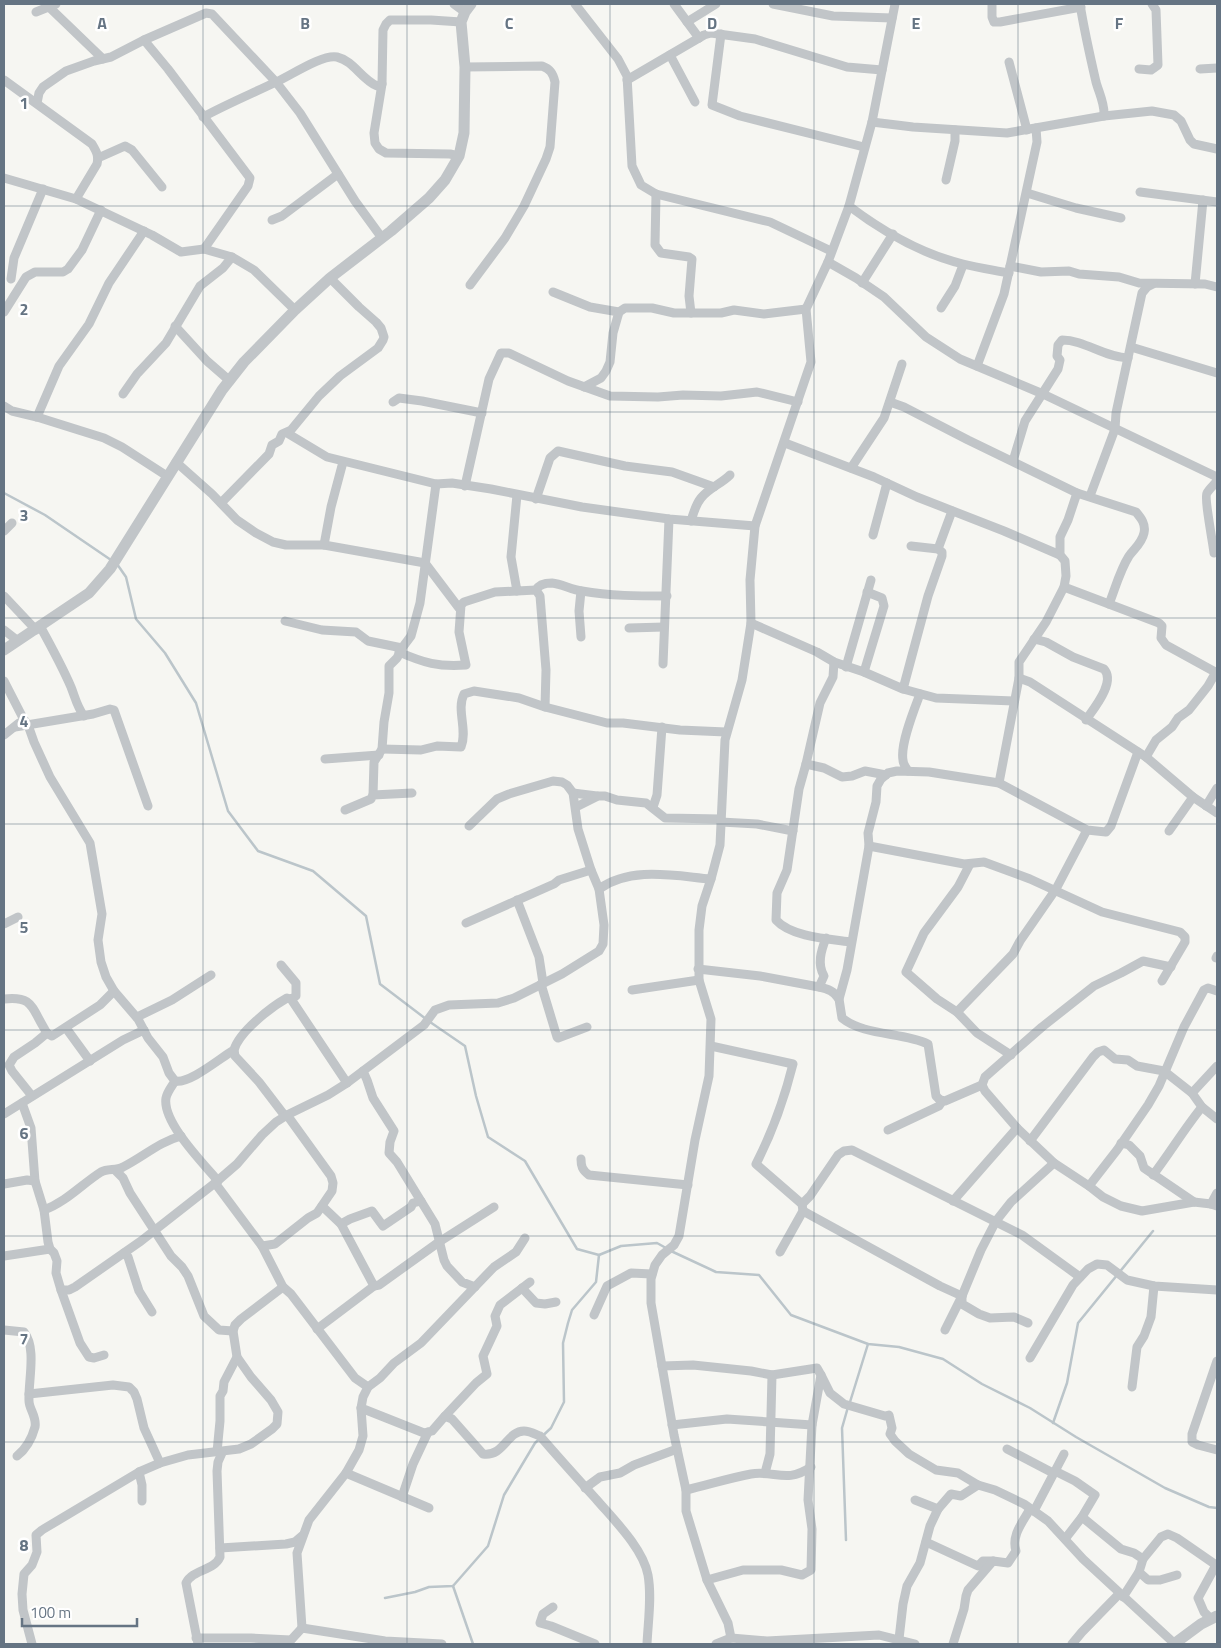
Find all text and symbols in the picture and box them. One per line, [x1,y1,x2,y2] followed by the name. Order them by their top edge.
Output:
[97,11,107,35] text: A
[300,11,310,35] text: B
[505,11,514,35] text: C
[707,11,717,35] text: D
[912,11,921,35] text: E
[1115,11,1124,35] text: F
[20,91,28,115] text: 1
[20,297,28,321] text: 2
[20,503,28,527] text: 3
[20,709,29,733] text: 4
[20,915,29,939] text: 5
[20,1121,29,1145] text: 6
[20,1327,28,1351] text: 7
[20,1533,29,1557] text: 8
[22,1596,138,1628] scale bar
[30,1601,71,1624] text: 100 m

